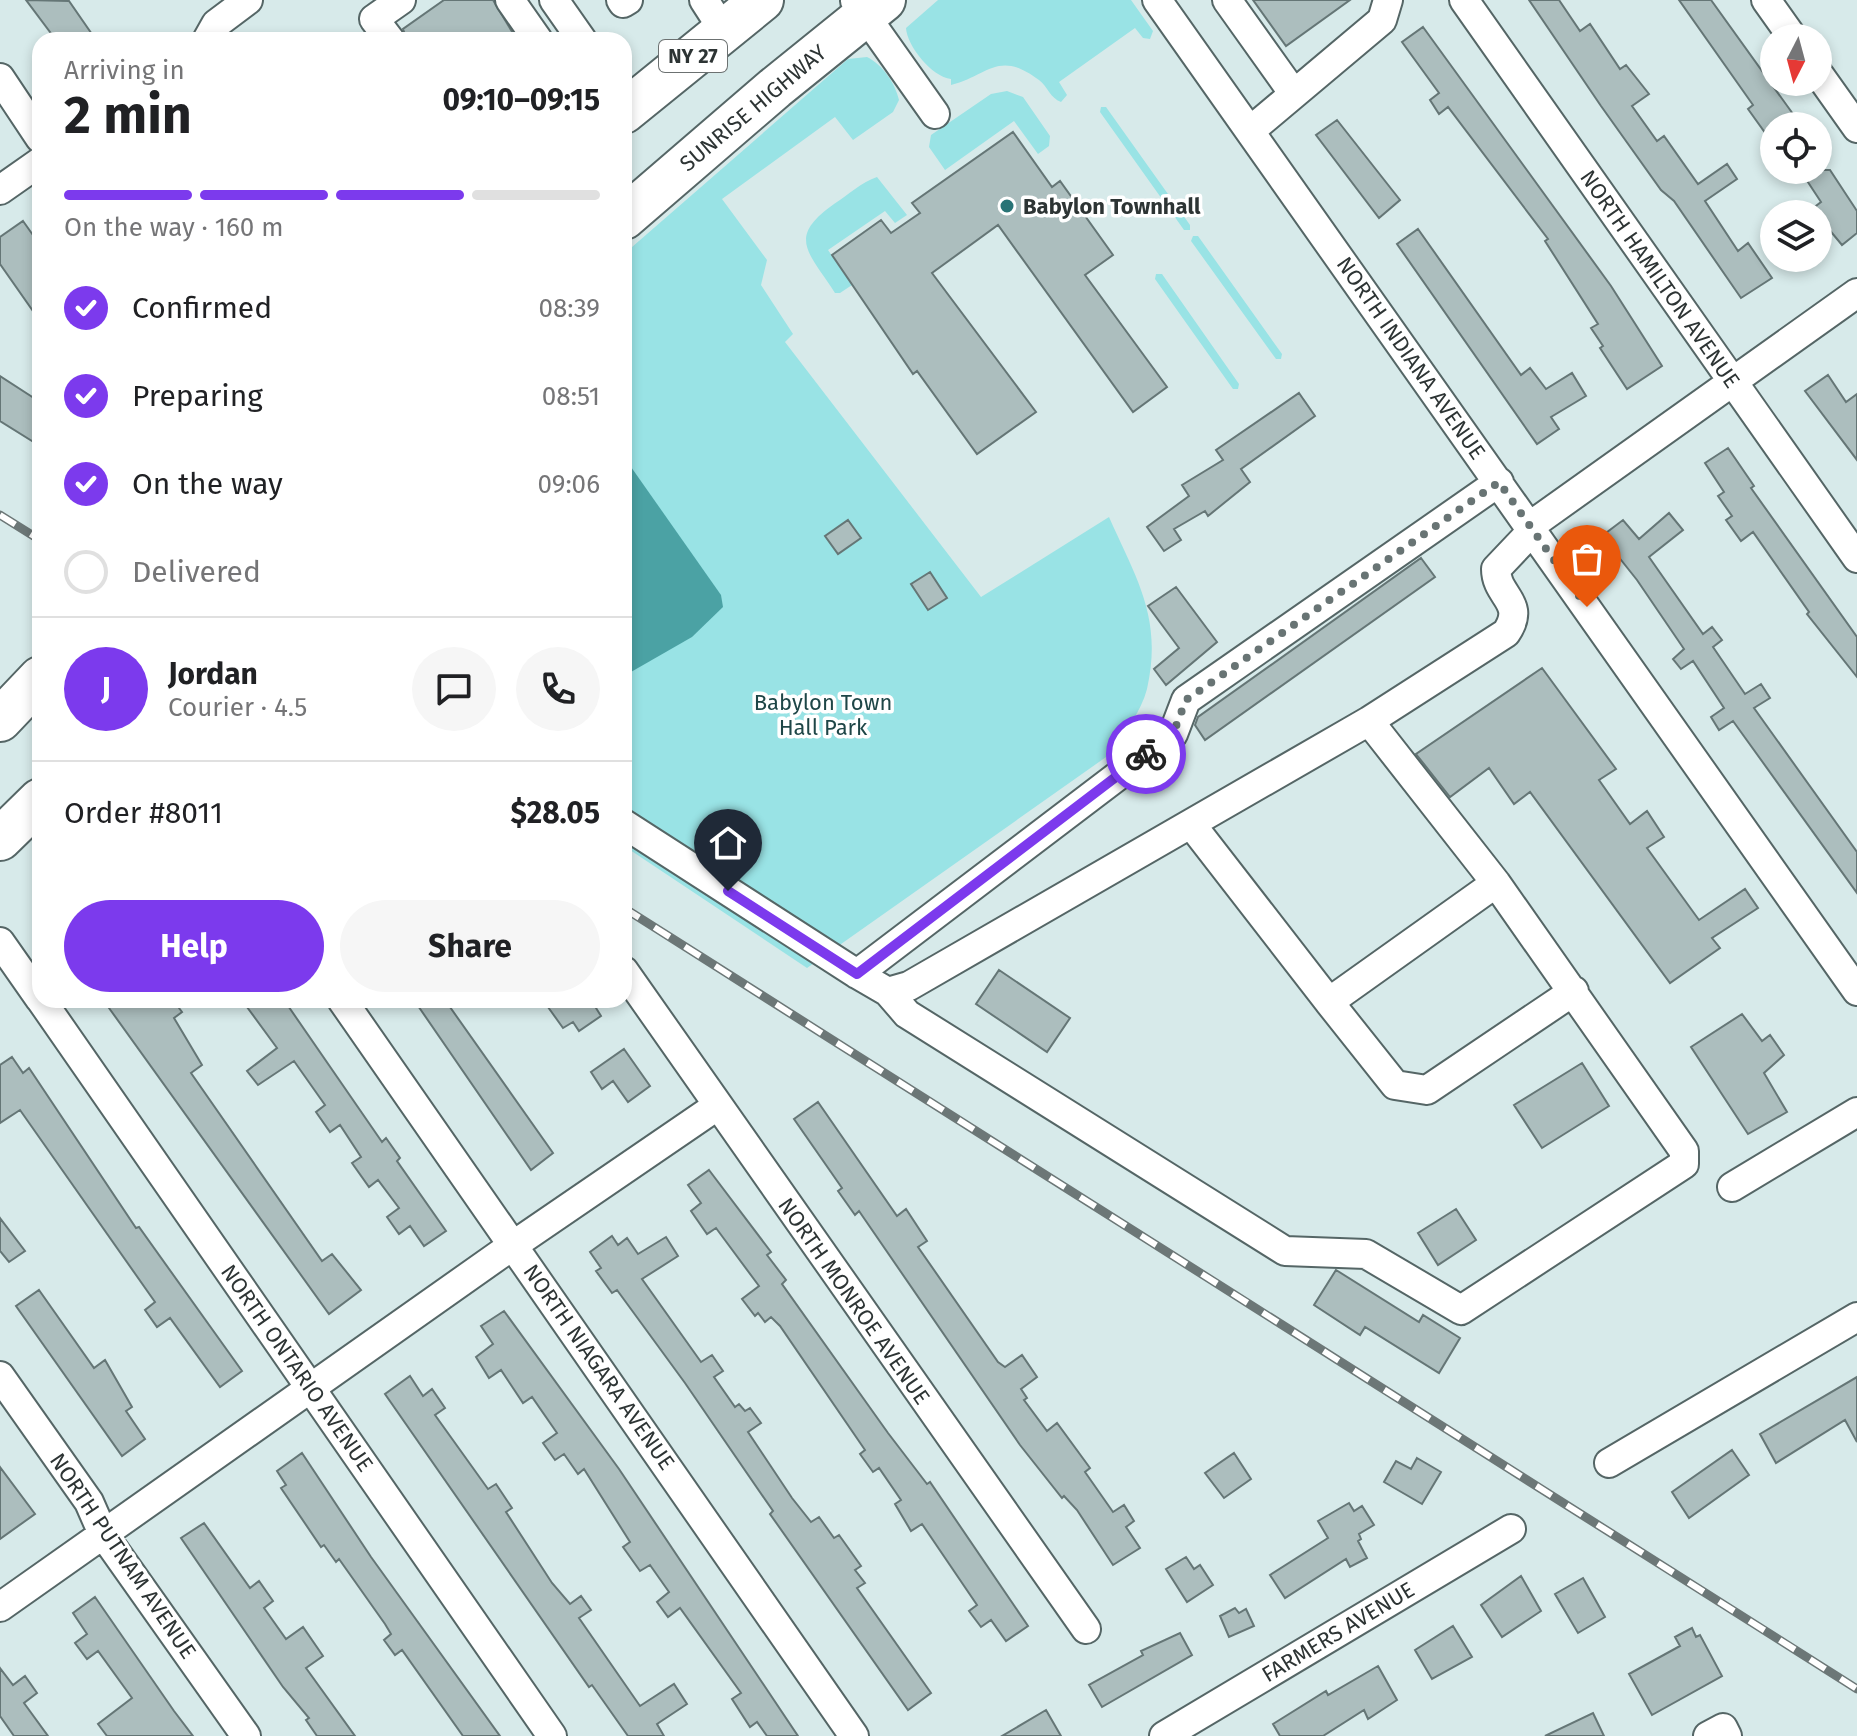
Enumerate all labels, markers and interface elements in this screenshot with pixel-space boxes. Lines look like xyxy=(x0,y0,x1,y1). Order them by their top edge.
north arrow xyxy=(1760,24,1832,96)
map controls xyxy=(1760,24,1832,272)
street label: SUNRISE HIGHWAY xyxy=(674,39,832,177)
road number: NY 27 xyxy=(659,40,727,72)
text: Arriving in xyxy=(64,55,185,86)
text: 09:10–09:15 xyxy=(442,82,600,118)
text: 2 min xyxy=(64,84,192,147)
button: locate xyxy=(1760,112,1832,184)
street label: NORTH HAMILTON AVENUE xyxy=(1574,165,1746,393)
place label: Babylon Townhall xyxy=(1023,193,1201,220)
marker: Babylon Townhall xyxy=(998,197,1016,215)
button: layers xyxy=(1760,200,1832,272)
text: On the way · 160 m xyxy=(64,212,284,243)
street label: NORTH INDIANA AVENUE xyxy=(1331,251,1491,465)
icon: check xyxy=(64,286,108,330)
text: Confirmed xyxy=(132,290,272,326)
text: 08:39 xyxy=(538,293,600,324)
icon: check xyxy=(64,374,108,418)
text: Preparing xyxy=(132,378,263,414)
text: 08:51 xyxy=(542,381,600,412)
icon: check xyxy=(64,462,108,506)
text: On the way xyxy=(132,466,283,502)
text: 09:06 xyxy=(537,469,600,500)
pin xyxy=(1553,525,1621,607)
icon: bag xyxy=(1565,537,1609,581)
text: Delivered xyxy=(132,554,261,590)
button: chat xyxy=(412,647,496,731)
button: phone xyxy=(516,647,600,731)
text: Jordan xyxy=(168,656,258,692)
text: J xyxy=(101,671,111,707)
park label: Babylon Town Hall Park xyxy=(754,689,892,741)
text: Courier · 4.5 xyxy=(168,692,307,723)
courier xyxy=(1106,714,1186,794)
icon: bike xyxy=(1124,732,1168,776)
text: Order #8011 xyxy=(64,795,223,831)
text: $28.05 xyxy=(510,795,600,831)
pin xyxy=(694,809,762,891)
icon: home xyxy=(706,821,750,865)
button: Help xyxy=(64,900,324,992)
button: Share xyxy=(340,900,600,992)
street label: NORTH MONROE AVENUE xyxy=(772,1192,936,1410)
street label: NORTH ONTARIO AVENUE xyxy=(215,1259,379,1477)
street label: NORTH NIAGARA AVENUE xyxy=(518,1259,680,1475)
street label: NORTH PUTNAM AVENUE xyxy=(44,1448,202,1664)
street label: FARMERS AVENUE xyxy=(1257,1576,1419,1688)

